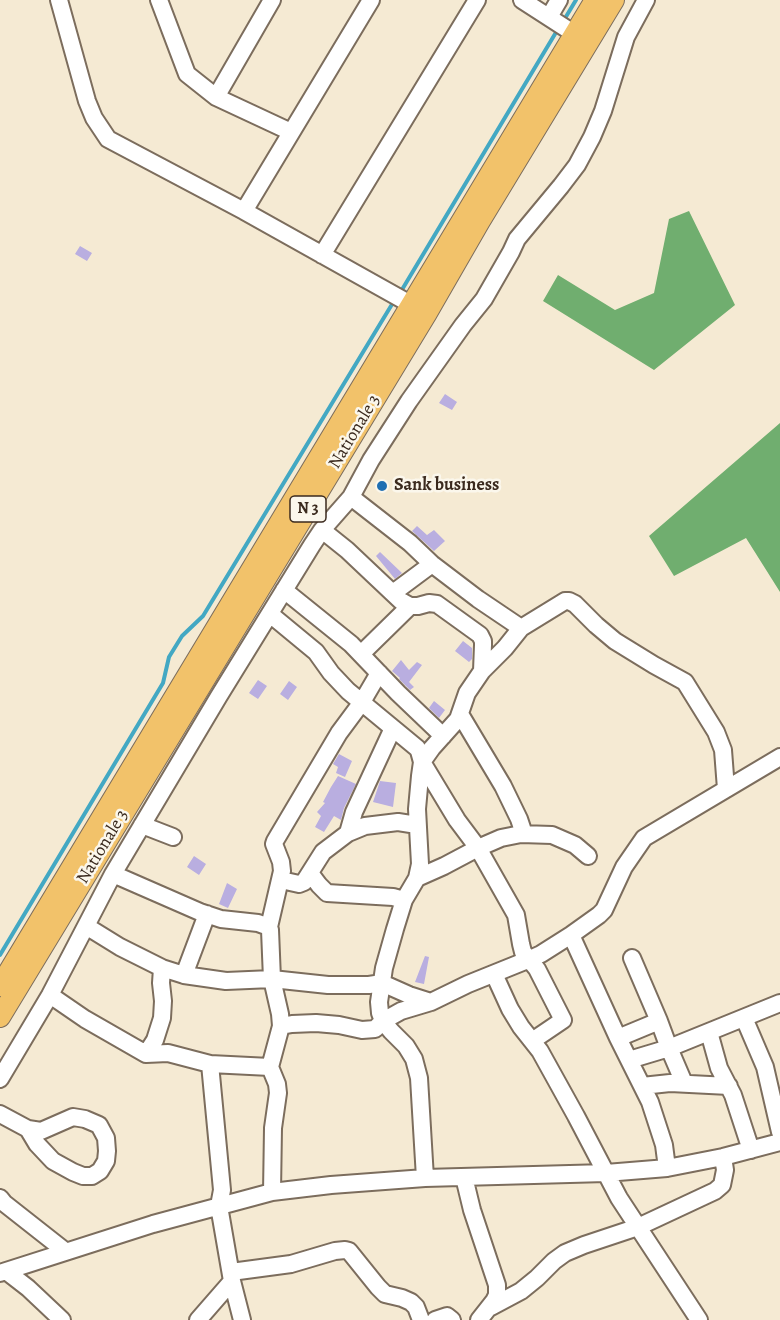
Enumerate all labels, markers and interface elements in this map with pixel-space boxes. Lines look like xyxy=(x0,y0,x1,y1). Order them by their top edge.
street label: Nationale 3 xyxy=(324,391,386,473)
place label: Sank business xyxy=(394,475,499,497)
marker: Sank business xyxy=(375,479,389,493)
road number: N 3 xyxy=(290,496,326,522)
street label: Nationale 3 xyxy=(72,806,134,888)

